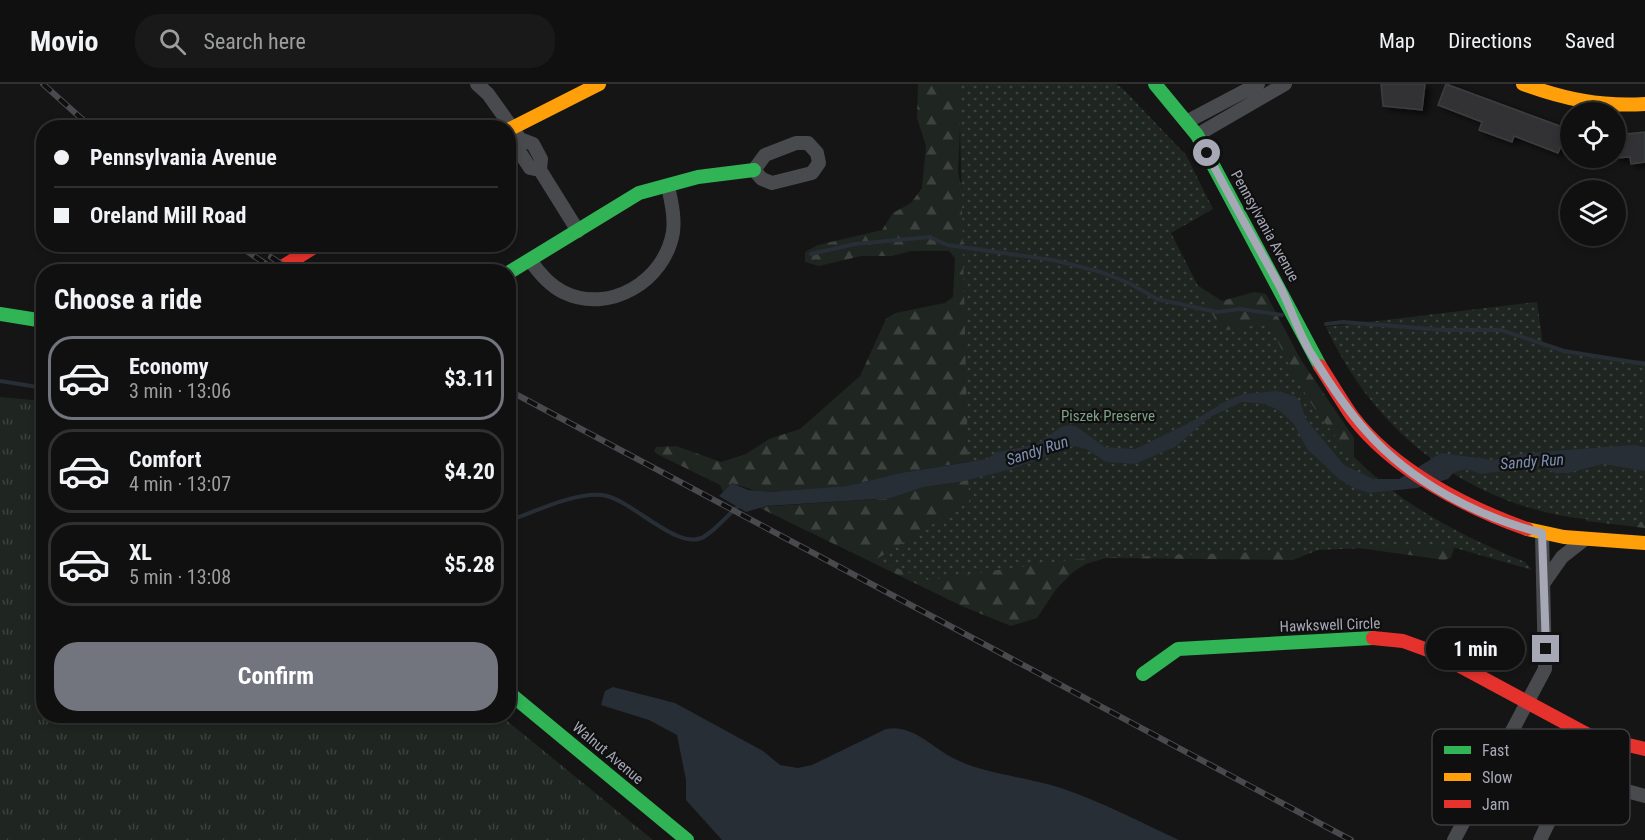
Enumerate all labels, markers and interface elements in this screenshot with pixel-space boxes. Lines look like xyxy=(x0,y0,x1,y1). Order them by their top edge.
search box xyxy=(135,14,555,68)
text: Movio xyxy=(30,25,99,58)
icon: search xyxy=(156,25,189,58)
text: Search here xyxy=(204,29,306,54)
text: Map xyxy=(1379,29,1415,53)
text: Directions xyxy=(1448,29,1532,53)
text: Saved xyxy=(1565,29,1615,53)
map controls xyxy=(1560,102,1626,246)
button: locate xyxy=(1560,102,1626,168)
route start xyxy=(1193,139,1220,166)
text: Pennsylvania Avenue xyxy=(90,145,277,170)
street label: Pennsylvania Avenue xyxy=(1227,167,1303,285)
button: layers xyxy=(1560,180,1626,246)
text: Oreland Mill Road xyxy=(90,203,246,228)
text: Choose a ride xyxy=(54,284,202,316)
icon: car xyxy=(57,351,111,405)
text: Economy xyxy=(129,354,209,379)
text: $3.11 xyxy=(444,366,495,391)
text: 3 min · 13:06 xyxy=(129,379,231,403)
park label: Piszek Preserve xyxy=(1061,407,1155,425)
water label: Sandy Run xyxy=(1004,432,1071,469)
icon: car xyxy=(57,444,111,498)
text: Comfort xyxy=(129,447,202,472)
water label: Sandy Run xyxy=(1499,450,1565,473)
text: $4.20 xyxy=(444,459,495,484)
text: 4 min · 13:07 xyxy=(129,472,231,496)
icon: car xyxy=(57,537,111,591)
text: XL xyxy=(129,540,152,565)
text: $5.28 xyxy=(444,552,495,577)
text: 5 min · 13:08 xyxy=(129,565,231,589)
street label: Hawkswell Circle xyxy=(1279,614,1381,636)
callout: 1 min xyxy=(1426,628,1525,670)
route end xyxy=(1532,635,1559,662)
text: 1 min xyxy=(1453,637,1498,661)
button: Confirm xyxy=(54,642,498,711)
street label: Walnut Avenue xyxy=(569,718,647,788)
legend xyxy=(1432,729,1630,825)
text: Fast xyxy=(1482,741,1509,760)
text: Slow xyxy=(1482,768,1512,787)
text: Jam xyxy=(1482,795,1509,814)

